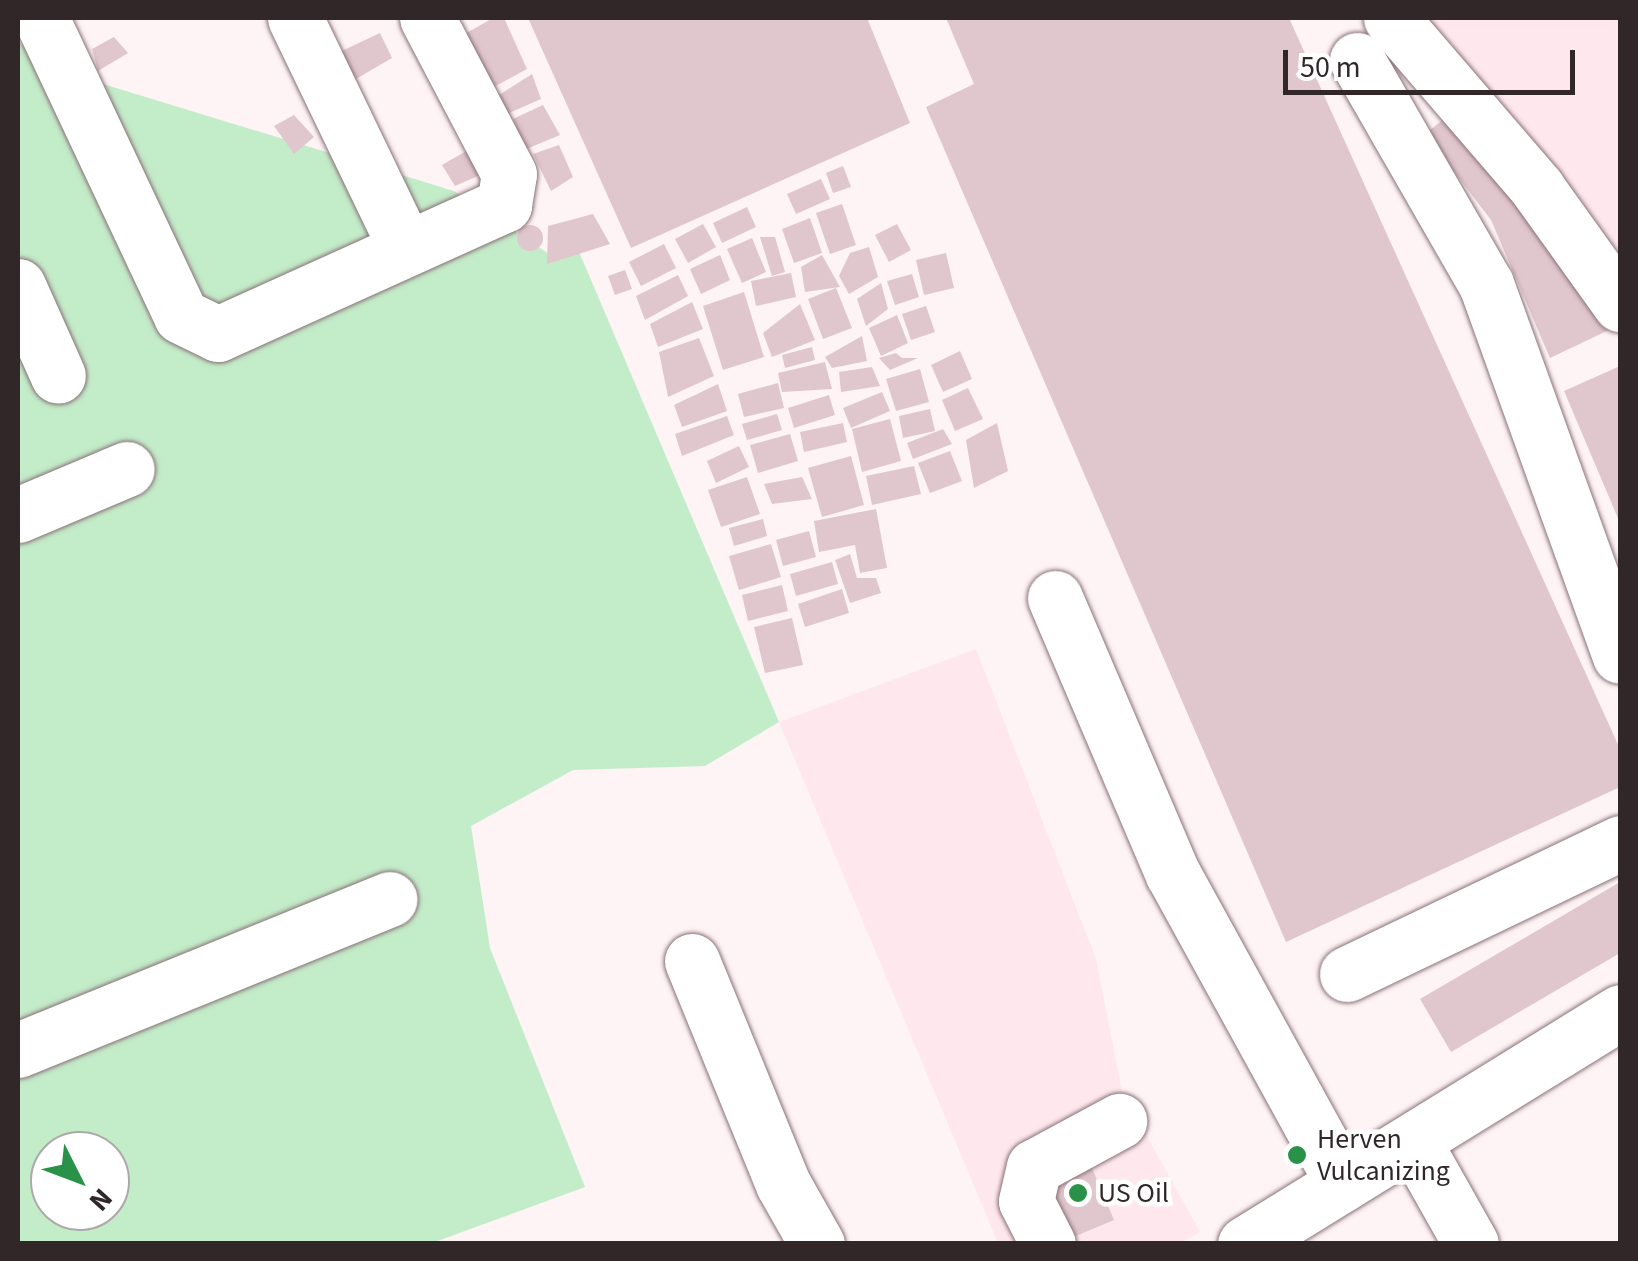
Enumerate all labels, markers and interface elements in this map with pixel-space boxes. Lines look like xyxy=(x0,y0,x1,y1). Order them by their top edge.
scale bar xyxy=(1288,30,1580,92)
text: 50 m xyxy=(1300,46,1361,89)
place label: Herven Vulcanizing xyxy=(1317,1122,1450,1188)
north arrow xyxy=(30,1131,130,1231)
marker: Herven Vulcanizing xyxy=(1286,1144,1308,1166)
place label: US Oil xyxy=(1098,1176,1169,1210)
text: N xyxy=(80,1179,122,1220)
marker: US Oil xyxy=(1067,1182,1089,1204)

